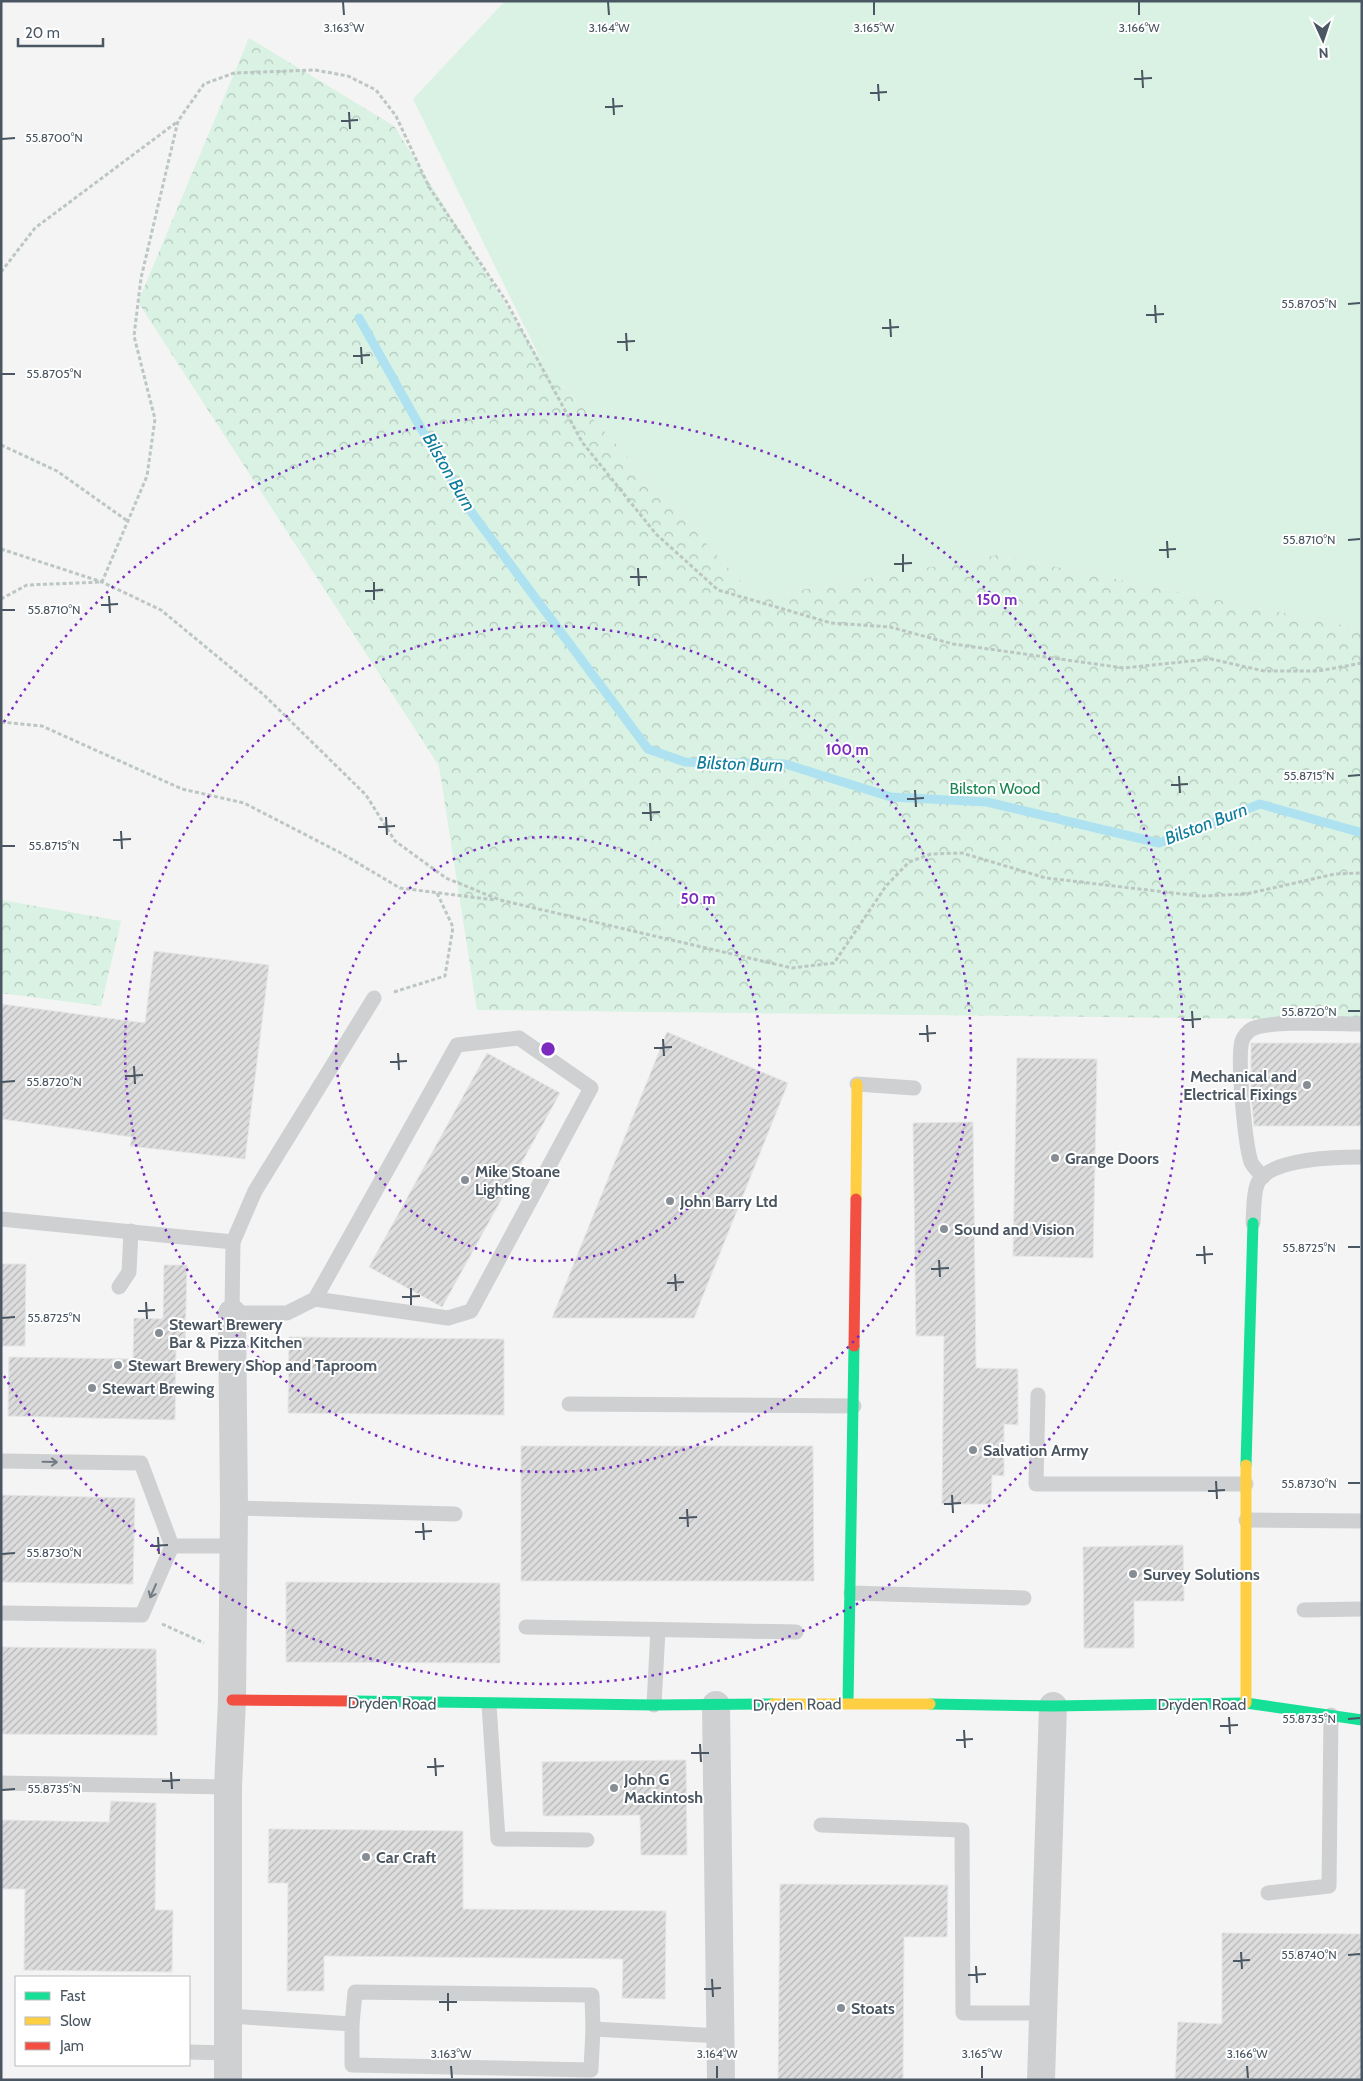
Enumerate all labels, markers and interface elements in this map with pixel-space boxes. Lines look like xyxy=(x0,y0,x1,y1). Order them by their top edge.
scale bar xyxy=(18,15,102,47)
north arrow xyxy=(1298,15,1348,65)
text: 3.163°W xyxy=(324,20,365,35)
text: 3.164°W xyxy=(588,20,630,35)
text: 3.165°W xyxy=(854,20,895,35)
text: 3.166°W xyxy=(1118,20,1160,35)
text: 20 m xyxy=(25,24,60,42)
text: N xyxy=(1318,44,1329,62)
text: 55.8700°N xyxy=(25,130,83,145)
text: 55.8705°N xyxy=(1281,296,1337,311)
text: 55.8705°N xyxy=(26,366,82,381)
water label: Bilston Burn xyxy=(418,429,480,515)
text: 55.8710°N xyxy=(1282,532,1336,547)
text: 150 m xyxy=(977,591,1017,609)
text: 55.8710°N xyxy=(27,602,81,617)
text: 100 m xyxy=(825,741,869,759)
water label: Bilston Burn xyxy=(696,751,784,777)
text: 55.8715°N xyxy=(1283,768,1335,783)
park label: Bilston Wood xyxy=(950,779,1040,798)
water label: Bilston Burn xyxy=(1162,798,1250,850)
text: 55.8715°N xyxy=(28,838,80,853)
text: 50 m xyxy=(680,890,716,908)
text: 55.8720°N xyxy=(1281,1004,1337,1019)
centre of rings xyxy=(539,1040,557,1058)
place label: Mechanical and Electrical Fixings xyxy=(1183,1067,1297,1104)
text: 55.8720°N xyxy=(26,1074,82,1089)
marker: Mechanical and Electrical Fixings xyxy=(1301,1079,1313,1091)
place label: Grange Doors xyxy=(1065,1149,1159,1168)
marker: Grange Doors xyxy=(1049,1152,1061,1164)
place label: Mike Stoane Lighting xyxy=(475,1162,560,1199)
marker: Mike Stoane Lighting xyxy=(459,1174,471,1186)
place label: John Barry Ltd xyxy=(679,1192,778,1211)
marker: John Barry Ltd xyxy=(664,1195,676,1207)
place label: Sound and Vision xyxy=(954,1220,1075,1239)
marker: Sound and Vision xyxy=(938,1223,950,1235)
text: 55.8725°N xyxy=(1282,1240,1336,1255)
text: 55.8725°N xyxy=(27,1310,81,1325)
place label: Stewart Brewery Bar & Pizza Kitchen xyxy=(169,1315,302,1352)
marker: Stewart Brewery Bar & Pizza Kitchen xyxy=(153,1327,165,1339)
place label: Stewart Brewery Shop and Taproom xyxy=(128,1356,377,1375)
marker: Stewart Brewery Shop and Taproom xyxy=(112,1359,124,1371)
place label: Stewart Brewing xyxy=(102,1379,214,1398)
marker: Stewart Brewing xyxy=(86,1382,98,1394)
place label: Salvation Army xyxy=(983,1441,1089,1460)
marker: Salvation Army xyxy=(967,1444,979,1456)
one-way arrow xyxy=(42,1457,58,1466)
text: 55.8730°N xyxy=(1281,1476,1337,1491)
text: 55.8730°N xyxy=(26,1545,82,1560)
place label: Survey Solutions xyxy=(1143,1565,1260,1584)
marker: Survey Solutions xyxy=(1127,1568,1139,1580)
one-way arrow xyxy=(147,1583,157,1598)
street label: Dryden Road xyxy=(347,1693,437,1714)
street label: Dryden Road xyxy=(752,1694,842,1715)
street label: Dryden Road xyxy=(1158,1695,1246,1714)
text: 55.8735°N xyxy=(1282,1711,1336,1726)
place label: John G Mackintosh xyxy=(623,1770,703,1807)
text: 55.8735°N xyxy=(27,1781,81,1796)
marker: John G Mackintosh xyxy=(608,1782,620,1794)
place label: Car Craft xyxy=(376,1848,437,1867)
marker: Car Craft xyxy=(360,1851,372,1863)
text: 55.8740°N xyxy=(1281,1947,1337,1962)
legend xyxy=(15,1976,190,2066)
text: Fast xyxy=(60,1987,85,2005)
place label: Stoats xyxy=(851,1999,895,2018)
marker: Stoats xyxy=(835,2002,847,2014)
text: Slow xyxy=(60,2012,91,2030)
text: Jam xyxy=(59,2037,84,2055)
text: 3.163°W xyxy=(431,2046,472,2061)
text: 3.164°W xyxy=(696,2046,738,2061)
text: 3.165°W xyxy=(962,2046,1003,2061)
text: 3.166°W xyxy=(1226,2046,1268,2061)

